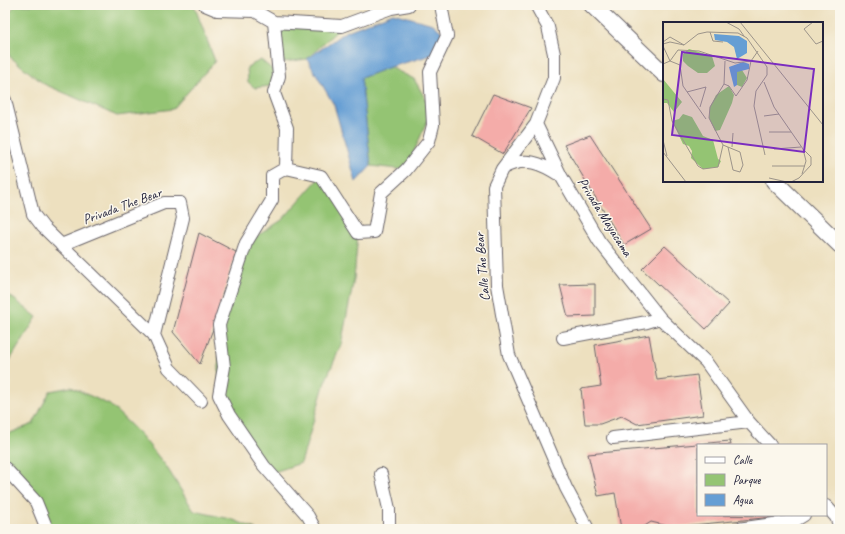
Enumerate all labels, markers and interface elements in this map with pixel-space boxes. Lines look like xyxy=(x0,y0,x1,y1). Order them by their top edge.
inset map xyxy=(663,22,823,182)
street label: Privada Mayacama xyxy=(574,174,637,260)
street label: Privada The Bear xyxy=(80,184,165,228)
street label: Calle The Bear xyxy=(470,230,493,302)
legend xyxy=(697,444,827,516)
text: Calle xyxy=(733,452,753,468)
text: Parque xyxy=(733,472,762,488)
text: Agua xyxy=(733,492,754,508)

